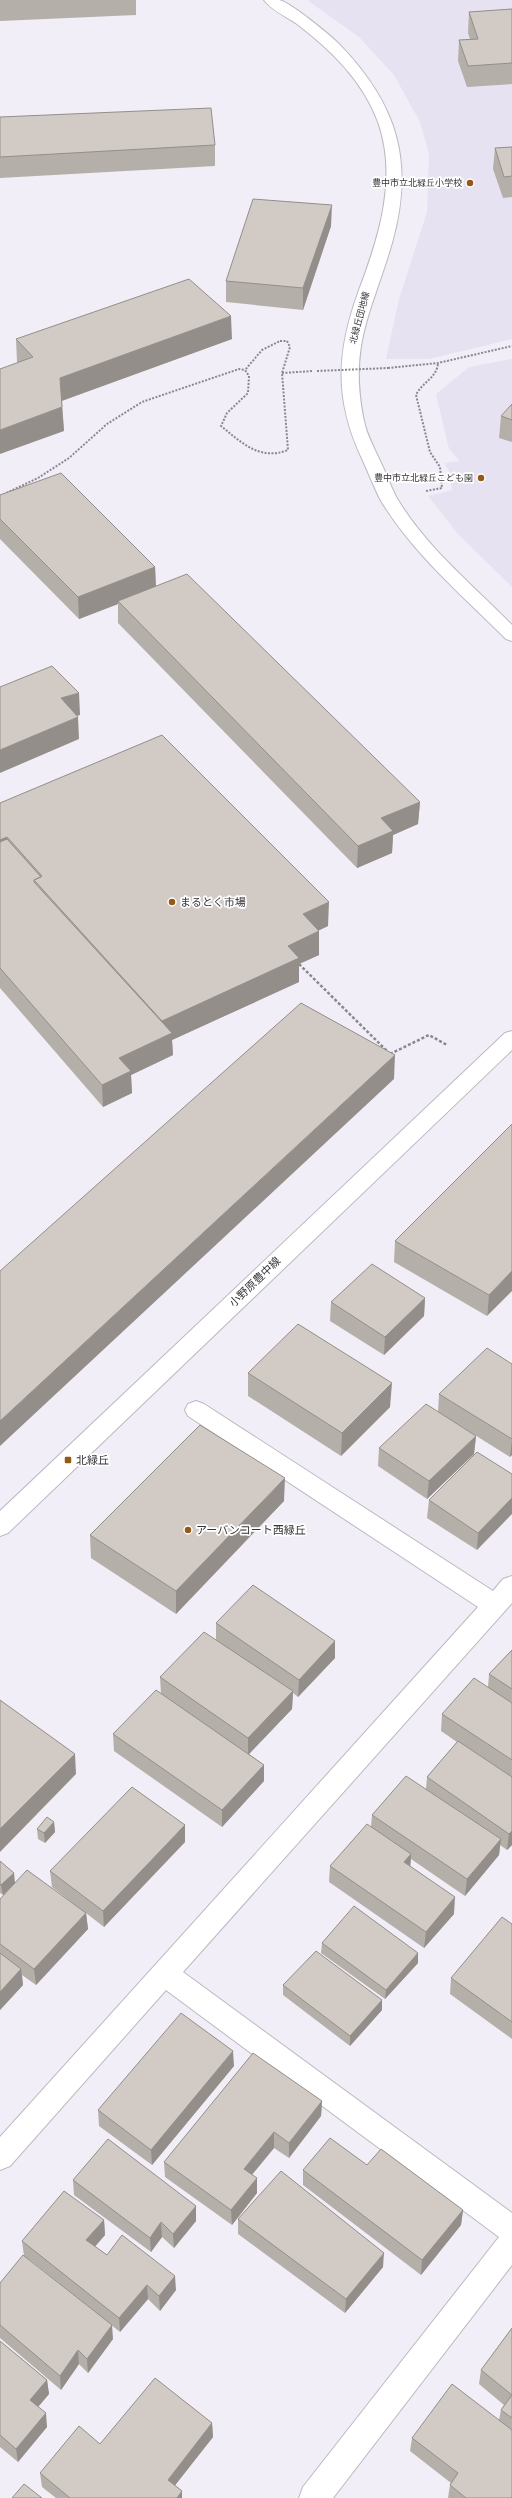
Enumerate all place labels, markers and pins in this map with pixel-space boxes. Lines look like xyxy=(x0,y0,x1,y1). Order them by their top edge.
place label: 豊中市立北緑丘小学校 xyxy=(372,177,462,190)
marker: 豊中市立北緑丘小学校 xyxy=(465,178,475,188)
place label: 豊中市立北緑丘こども園 xyxy=(374,472,473,485)
marker: 豊中市立北緑丘こども園 xyxy=(476,473,486,483)
place label: まるとく市場 xyxy=(180,895,246,910)
marker: まるとく市場 xyxy=(167,897,177,907)
place label: 北緑丘 xyxy=(76,1453,109,1468)
marker: 北緑丘 xyxy=(63,1455,73,1465)
place label: アーバンコート西緑丘 xyxy=(196,1523,306,1538)
marker: アーバンコート西緑丘 xyxy=(183,1525,193,1535)

